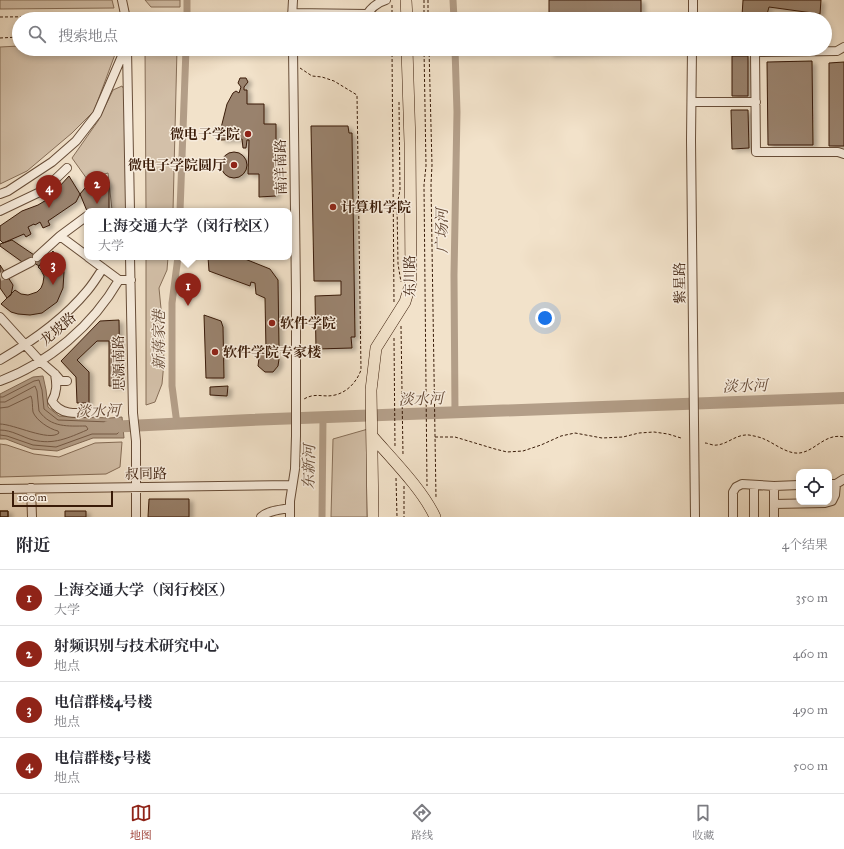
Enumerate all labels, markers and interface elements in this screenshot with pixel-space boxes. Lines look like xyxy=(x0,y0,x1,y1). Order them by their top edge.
search box xyxy=(12,12,832,56)
icon: search xyxy=(26,23,48,45)
text: 搜索地点 xyxy=(58,27,118,45)
place label: 微电子学院 xyxy=(170,126,240,143)
marker: 微电子学院 xyxy=(243,129,253,139)
street label: 南洋南路 xyxy=(272,139,290,195)
place label: 微电子学院圆厅 xyxy=(128,157,226,174)
marker: 微电子学院圆厅 xyxy=(229,160,239,170)
pin: 2 xyxy=(84,171,110,204)
pin: 4 xyxy=(36,175,62,208)
place label: 计算机学院 xyxy=(341,199,411,216)
marker: 计算机学院 xyxy=(328,202,338,212)
water label: 广场河 xyxy=(433,206,451,254)
popup xyxy=(84,208,292,260)
text: 上海交通大学（闵行校区） xyxy=(98,217,278,235)
text: 大学 xyxy=(98,238,124,254)
pin: 3 xyxy=(40,252,66,285)
street label: 东川路 xyxy=(401,255,419,297)
street label: 紫星路 xyxy=(671,262,689,304)
pin: 1 xyxy=(175,273,201,306)
water label: 新蒋家港 xyxy=(150,308,168,370)
your location xyxy=(535,308,555,328)
street label: 龙坡路 xyxy=(37,309,79,349)
place label: 软件学院 xyxy=(280,315,336,332)
marker: 软件学院 xyxy=(267,318,277,328)
street label: 思源南路 xyxy=(110,335,128,391)
place label: 软件学院专家楼 xyxy=(223,344,321,361)
marker: 软件学院专家楼 xyxy=(210,347,220,357)
water label: 淡水河 xyxy=(722,376,771,396)
water label: 淡水河 xyxy=(398,389,447,409)
water label: 淡水河 xyxy=(75,402,124,420)
water label: 东新河 xyxy=(300,441,318,490)
street label: 叔同路 xyxy=(125,465,167,483)
map controls xyxy=(796,469,832,505)
button: locate xyxy=(796,469,832,505)
scale bar xyxy=(12,489,113,508)
text: 100 m xyxy=(18,491,47,504)
text: 附近 xyxy=(16,535,50,556)
text: 4个结果 xyxy=(782,537,828,553)
text: 上海交通大学（闵行校区） xyxy=(54,581,234,599)
text: 1 xyxy=(26,590,32,606)
text: 350 m xyxy=(795,590,828,606)
text: 大学 xyxy=(54,602,80,618)
text: 射频识别与技术研究中心 xyxy=(54,637,219,655)
text: 2 xyxy=(26,646,32,662)
text: 460 m xyxy=(793,646,828,662)
text: 地点 xyxy=(54,658,80,674)
text: 电信群楼4号楼 xyxy=(54,693,152,711)
text: 3 xyxy=(26,702,32,718)
text: 490 m xyxy=(792,702,828,718)
text: 地点 xyxy=(54,714,80,730)
text: 电信群楼5号楼 xyxy=(54,749,151,767)
text: 4 xyxy=(25,758,33,774)
text: 500 m xyxy=(793,758,828,774)
text: 地点 xyxy=(54,770,80,786)
tab: 地图 xyxy=(130,802,152,842)
tab: 路线 xyxy=(411,802,433,842)
tab: 收藏 xyxy=(692,802,714,842)

